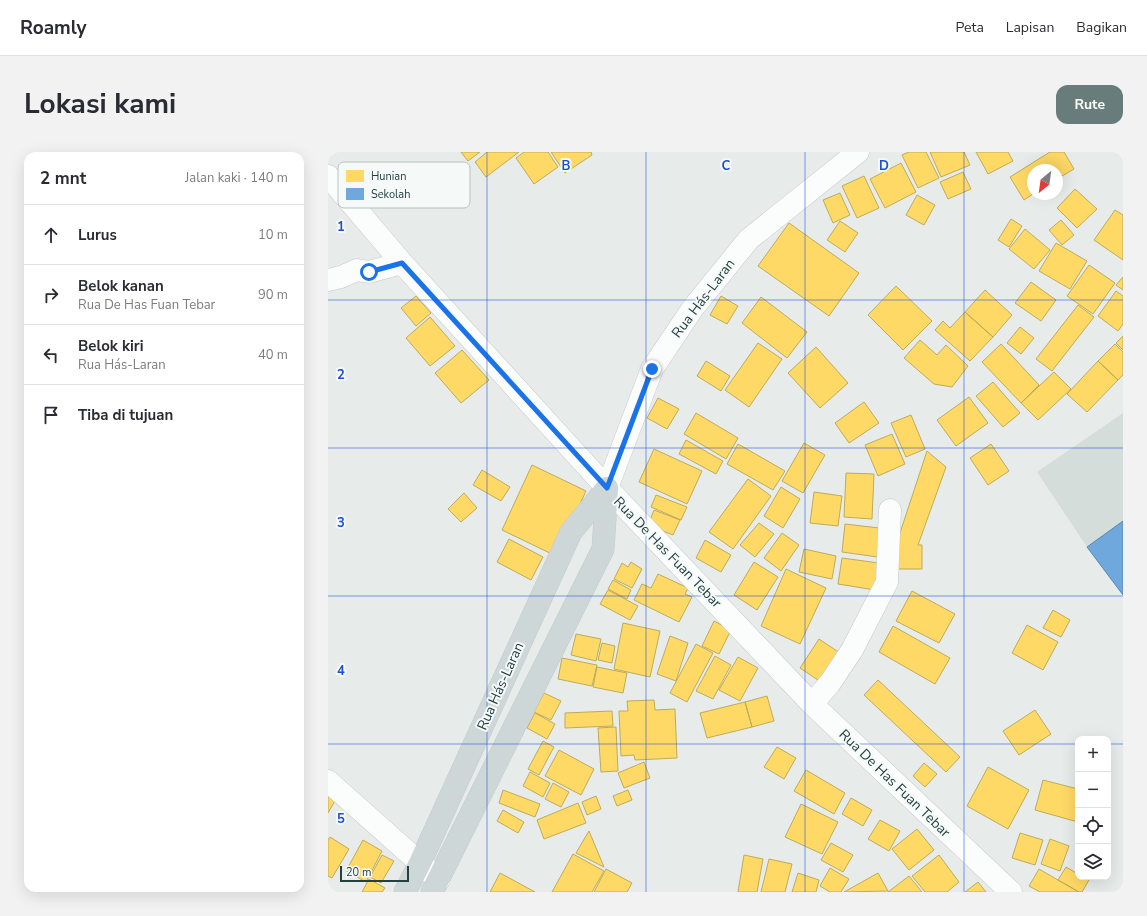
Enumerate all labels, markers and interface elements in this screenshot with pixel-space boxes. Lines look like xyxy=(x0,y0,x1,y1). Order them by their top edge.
text: Roamly xyxy=(20,15,87,41)
text: Peta xyxy=(956,18,984,37)
text: Lapisan xyxy=(1006,18,1054,37)
text: Bagikan xyxy=(1076,18,1127,37)
text: Lokasi kami xyxy=(24,85,176,123)
button: Rute xyxy=(1056,85,1123,124)
text: B xyxy=(562,157,571,175)
text: C xyxy=(722,157,731,175)
text: D xyxy=(879,157,889,175)
legend xyxy=(338,162,470,208)
north arrow xyxy=(1027,164,1063,200)
text: 2 mnt xyxy=(40,167,86,190)
text: Jalan kaki · 140 m xyxy=(185,169,288,187)
text: Hunian xyxy=(371,169,406,184)
text: Sekolah xyxy=(371,187,410,202)
text: 1 xyxy=(337,218,345,236)
icon: ahead xyxy=(40,224,62,246)
text: Lurus xyxy=(78,225,117,245)
text: 10 m xyxy=(258,226,288,244)
street label: Rua Hás-Laran xyxy=(667,255,739,342)
route start xyxy=(360,263,378,281)
text: Belok kanan xyxy=(78,276,164,296)
icon: right xyxy=(40,284,62,306)
text: 90 m xyxy=(258,286,288,304)
text: Rua De Has Fuan Tebar xyxy=(78,296,215,314)
text: Belok kiri xyxy=(78,336,143,356)
icon: left xyxy=(40,344,62,366)
text: 40 m xyxy=(258,346,288,364)
text: Rua Hás-Laran xyxy=(78,356,166,374)
route end xyxy=(643,360,661,378)
text: 2 xyxy=(337,366,345,384)
icon: arrive xyxy=(40,404,62,426)
text: Tiba di tujuan xyxy=(78,405,173,425)
street label: Rua De Has Fuan Tebar xyxy=(609,493,726,612)
text: 3 xyxy=(337,514,345,532)
street label: Rua Hás-Laran xyxy=(473,639,528,733)
text: 4 xyxy=(337,662,345,680)
street label: Rua De Has Fuan Tebar xyxy=(835,725,954,842)
map controls xyxy=(1075,736,1111,880)
button: + xyxy=(1075,736,1111,772)
button: − xyxy=(1075,772,1111,808)
button: locate xyxy=(1075,808,1111,844)
text: 5 xyxy=(337,810,345,828)
button: layers xyxy=(1075,844,1111,880)
scale bar xyxy=(340,864,409,883)
text: 20 m xyxy=(346,865,371,880)

